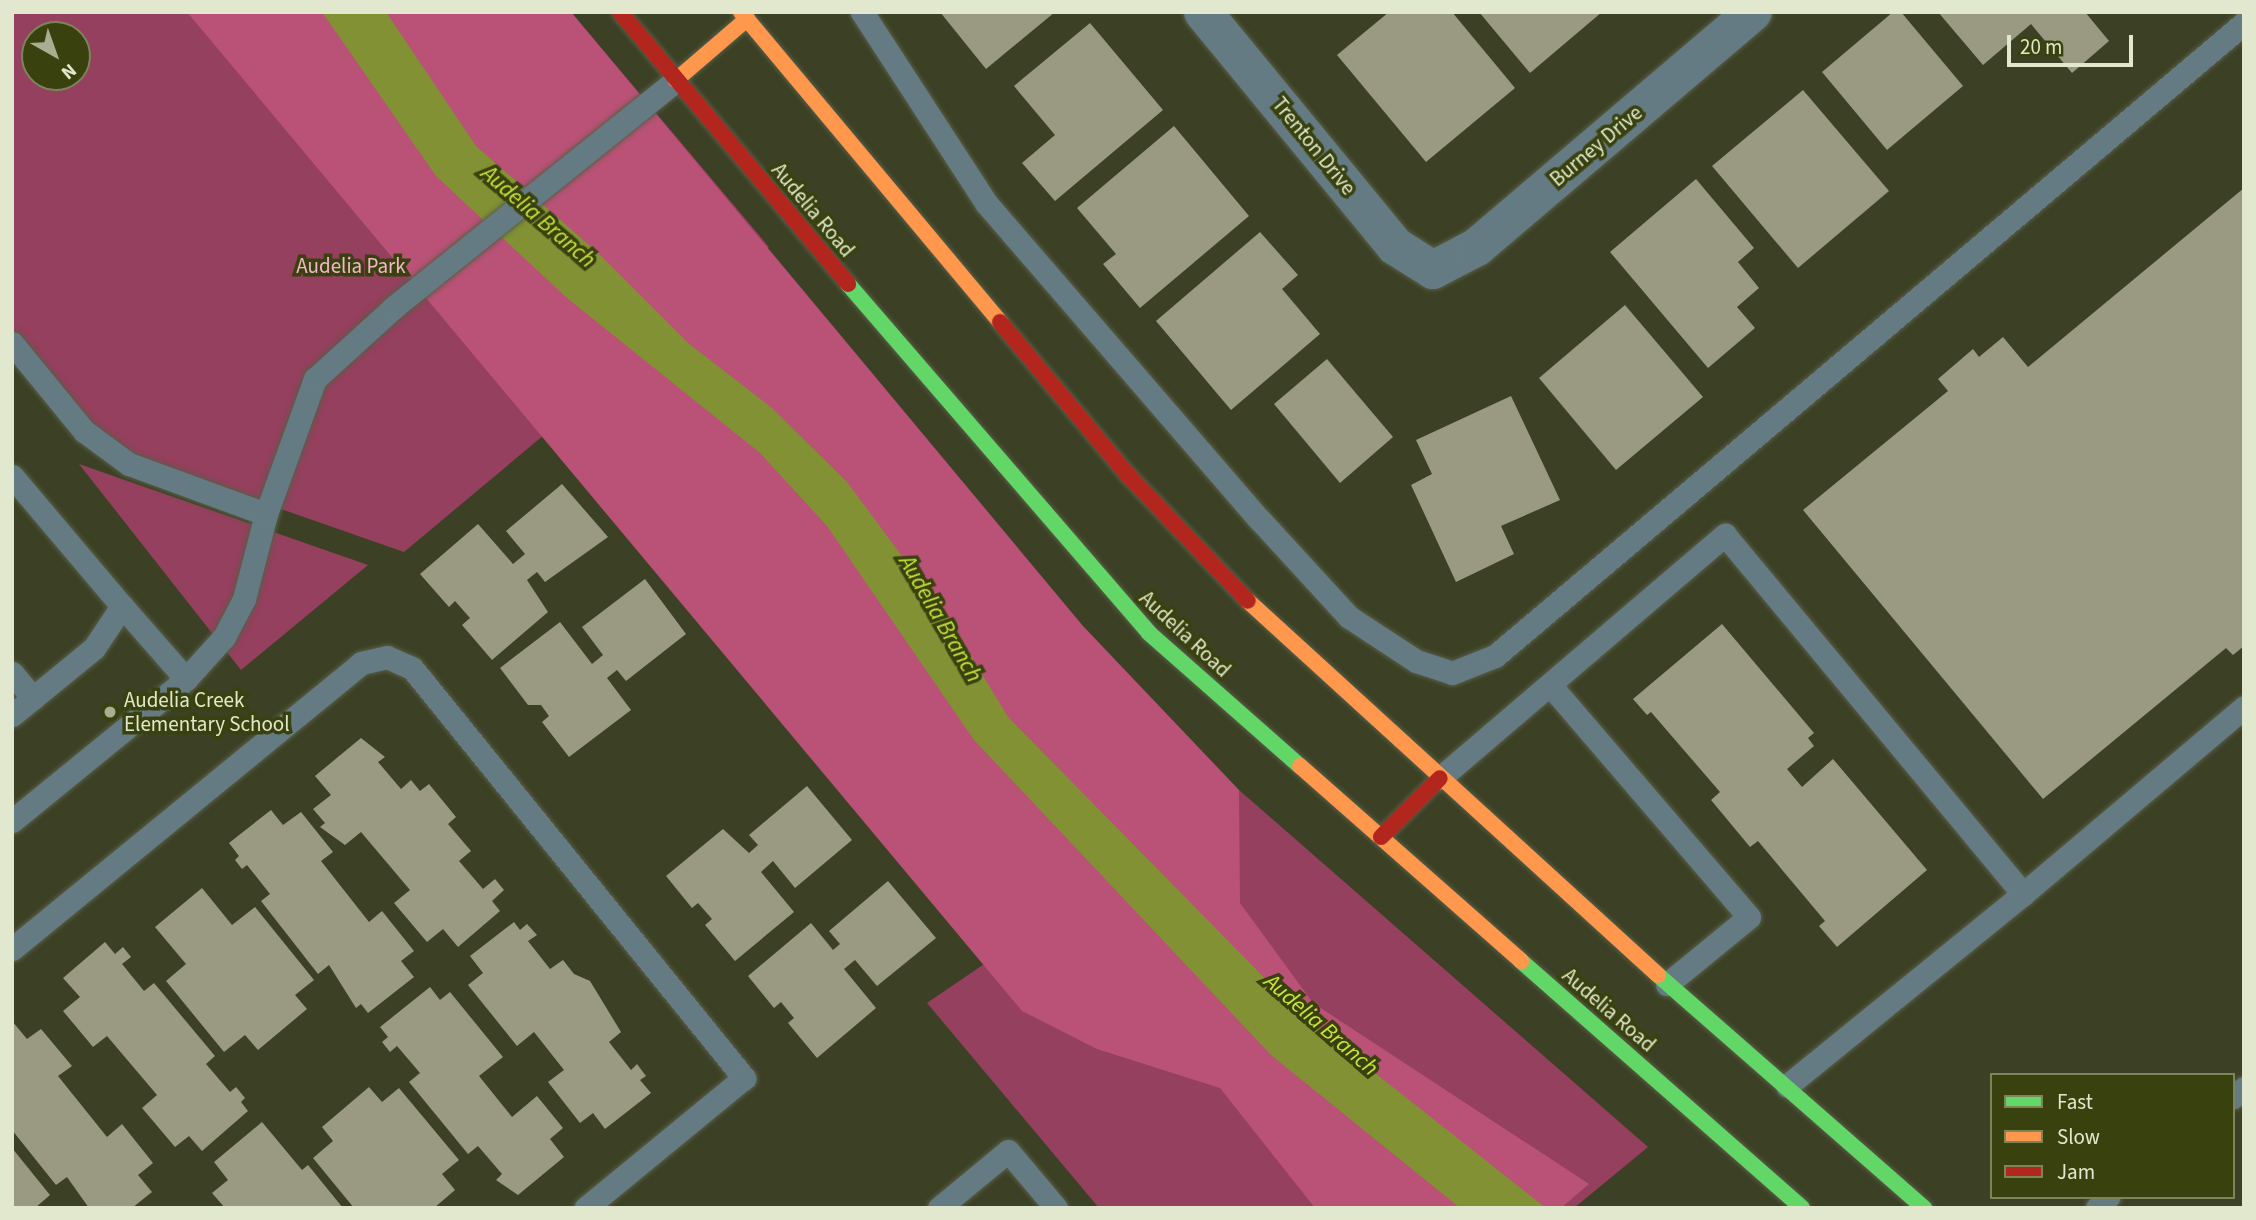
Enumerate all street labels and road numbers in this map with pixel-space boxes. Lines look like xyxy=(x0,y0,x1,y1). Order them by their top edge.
street label: Trenton Drive xyxy=(1267,92,1361,200)
street label: Burney Drive xyxy=(1545,100,1647,192)
street label: Audelia Road xyxy=(766,158,860,262)
street label: Audelia Road xyxy=(1134,586,1236,682)
street label: Audelia Road xyxy=(1557,963,1661,1057)

